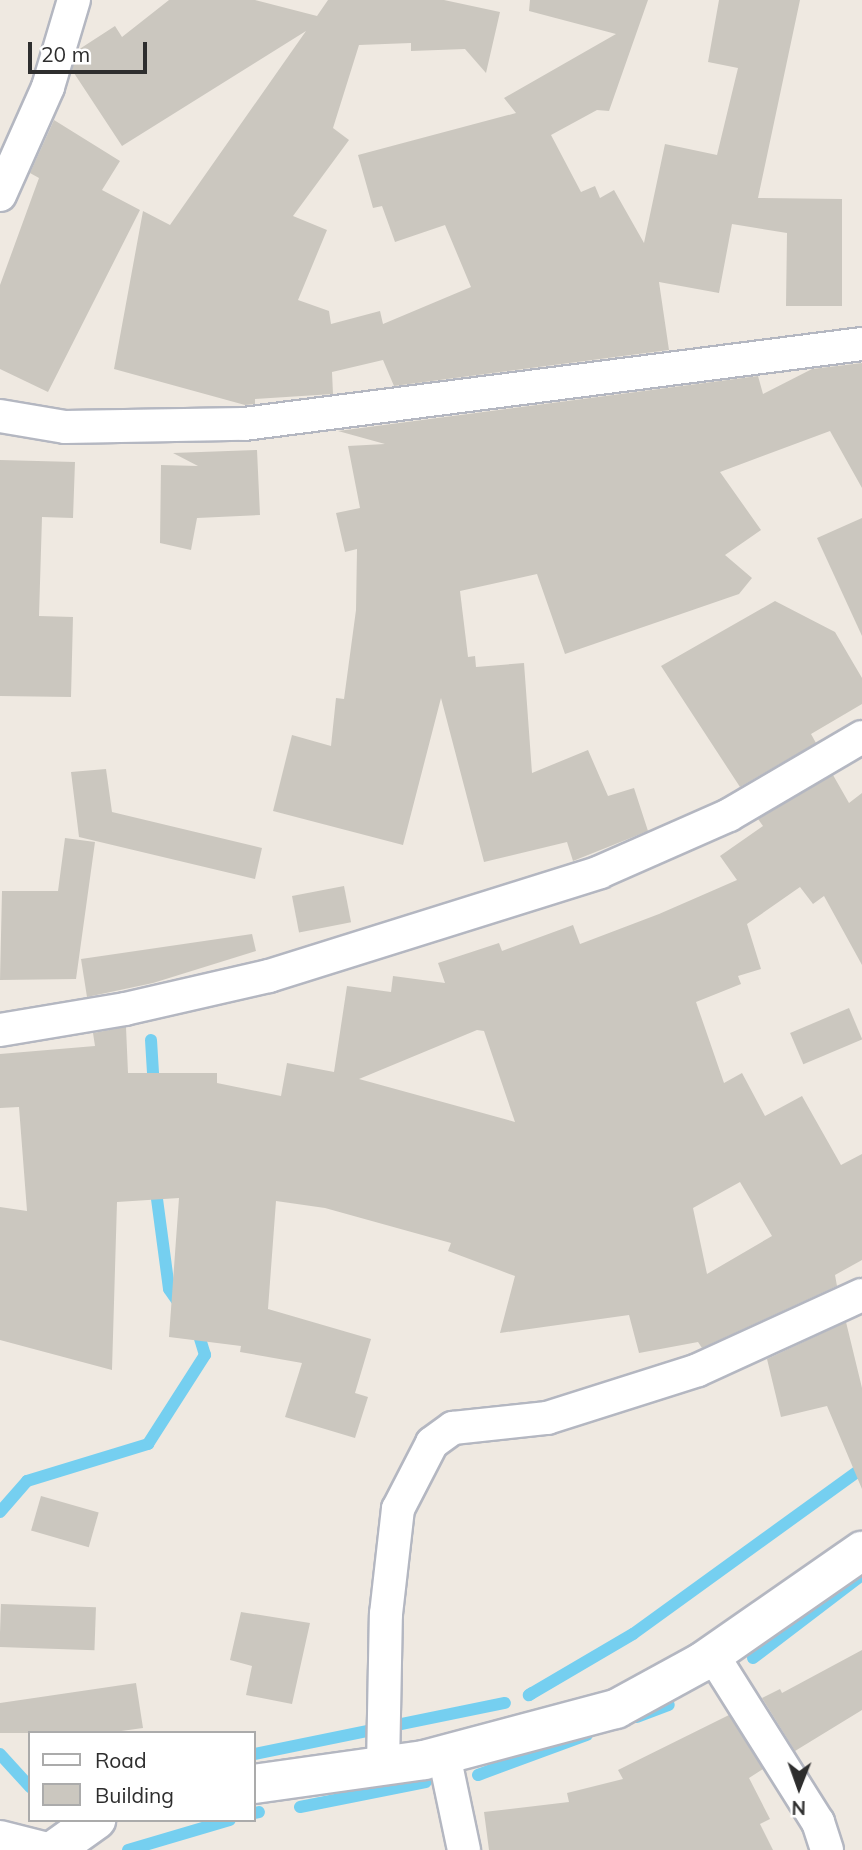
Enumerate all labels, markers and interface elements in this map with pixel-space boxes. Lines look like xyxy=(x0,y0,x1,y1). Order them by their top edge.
scale bar xyxy=(32,28,150,72)
text: 20 m xyxy=(41,41,90,67)
legend xyxy=(28,1731,256,1822)
text: Road xyxy=(95,1747,146,1773)
north arrow xyxy=(764,1752,834,1822)
text: Building xyxy=(95,1782,174,1808)
text: N xyxy=(791,1796,806,1820)

